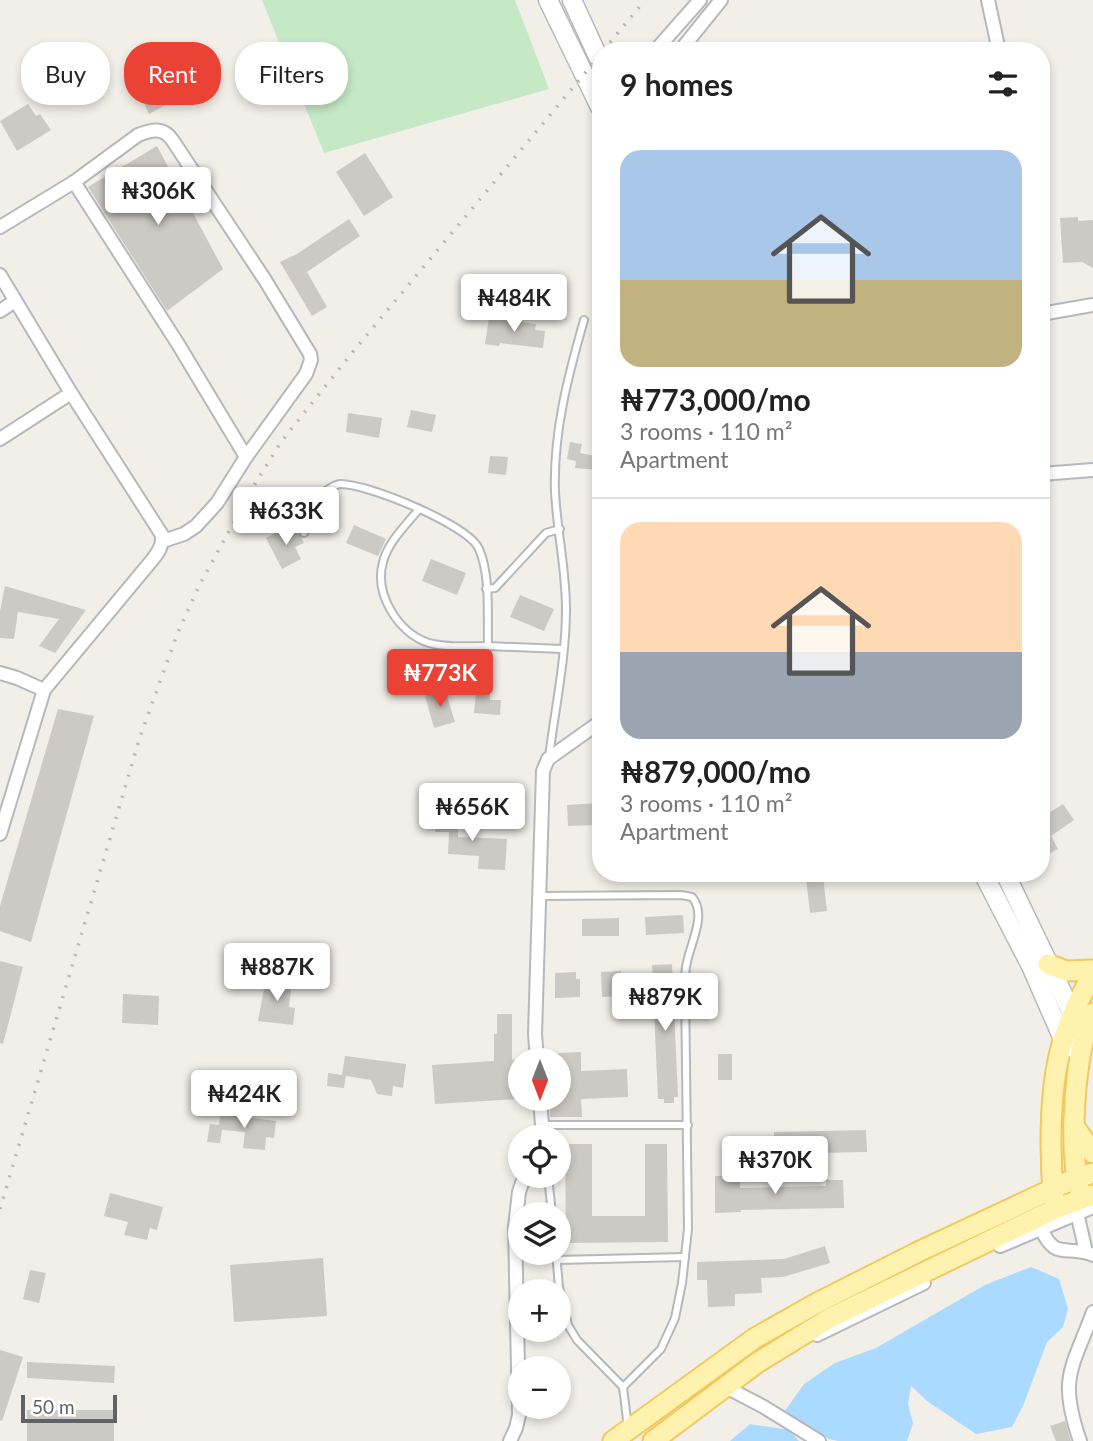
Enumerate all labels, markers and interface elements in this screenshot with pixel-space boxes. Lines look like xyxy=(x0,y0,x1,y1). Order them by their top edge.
chip: Buy xyxy=(21,42,110,105)
chip: Rent xyxy=(124,42,221,105)
chip: Filters xyxy=(235,42,348,105)
icon: filters xyxy=(984,65,1022,103)
text: 9 homes xyxy=(620,66,733,102)
pin: ₦306K xyxy=(109,168,207,227)
text: ₦306K xyxy=(121,176,195,204)
icon: home xyxy=(758,196,884,322)
pin: ₦484K xyxy=(465,274,563,334)
text: ₦484K xyxy=(477,283,551,311)
text: ₦773,000/mo xyxy=(620,381,811,417)
text: 3 rooms · 110 m² xyxy=(620,417,792,445)
text: Apartment xyxy=(620,445,728,473)
pin: ₦633K xyxy=(237,488,335,547)
text: ₦633K xyxy=(249,496,323,524)
icon: home xyxy=(758,568,884,694)
pin: ₦773K xyxy=(391,650,489,709)
text: ₦773K xyxy=(403,658,477,686)
text: ₦879,000/mo xyxy=(620,753,811,789)
pin: ₦656K xyxy=(423,784,521,843)
text: 3 rooms · 110 m² xyxy=(620,789,792,817)
text: ₦656K xyxy=(435,792,509,820)
text: Apartment xyxy=(620,817,728,845)
pin: ₦887K xyxy=(228,944,326,1003)
text: ₦887K xyxy=(240,952,314,980)
pin: ₦879K xyxy=(616,974,714,1033)
text: ₦879K xyxy=(628,982,702,1010)
north arrow xyxy=(508,1048,570,1111)
map controls xyxy=(508,1048,571,1419)
pin: ₦424K xyxy=(195,1070,293,1130)
text: ₦424K xyxy=(207,1079,281,1107)
button: locate xyxy=(508,1125,571,1188)
pin: ₦370K xyxy=(726,1136,824,1196)
text: ₦370K xyxy=(738,1145,812,1173)
button: layers xyxy=(508,1202,571,1265)
button: + xyxy=(508,1279,571,1342)
button: − xyxy=(508,1356,571,1419)
scale bar xyxy=(21,1392,117,1424)
text: 50 m xyxy=(32,1395,75,1418)

